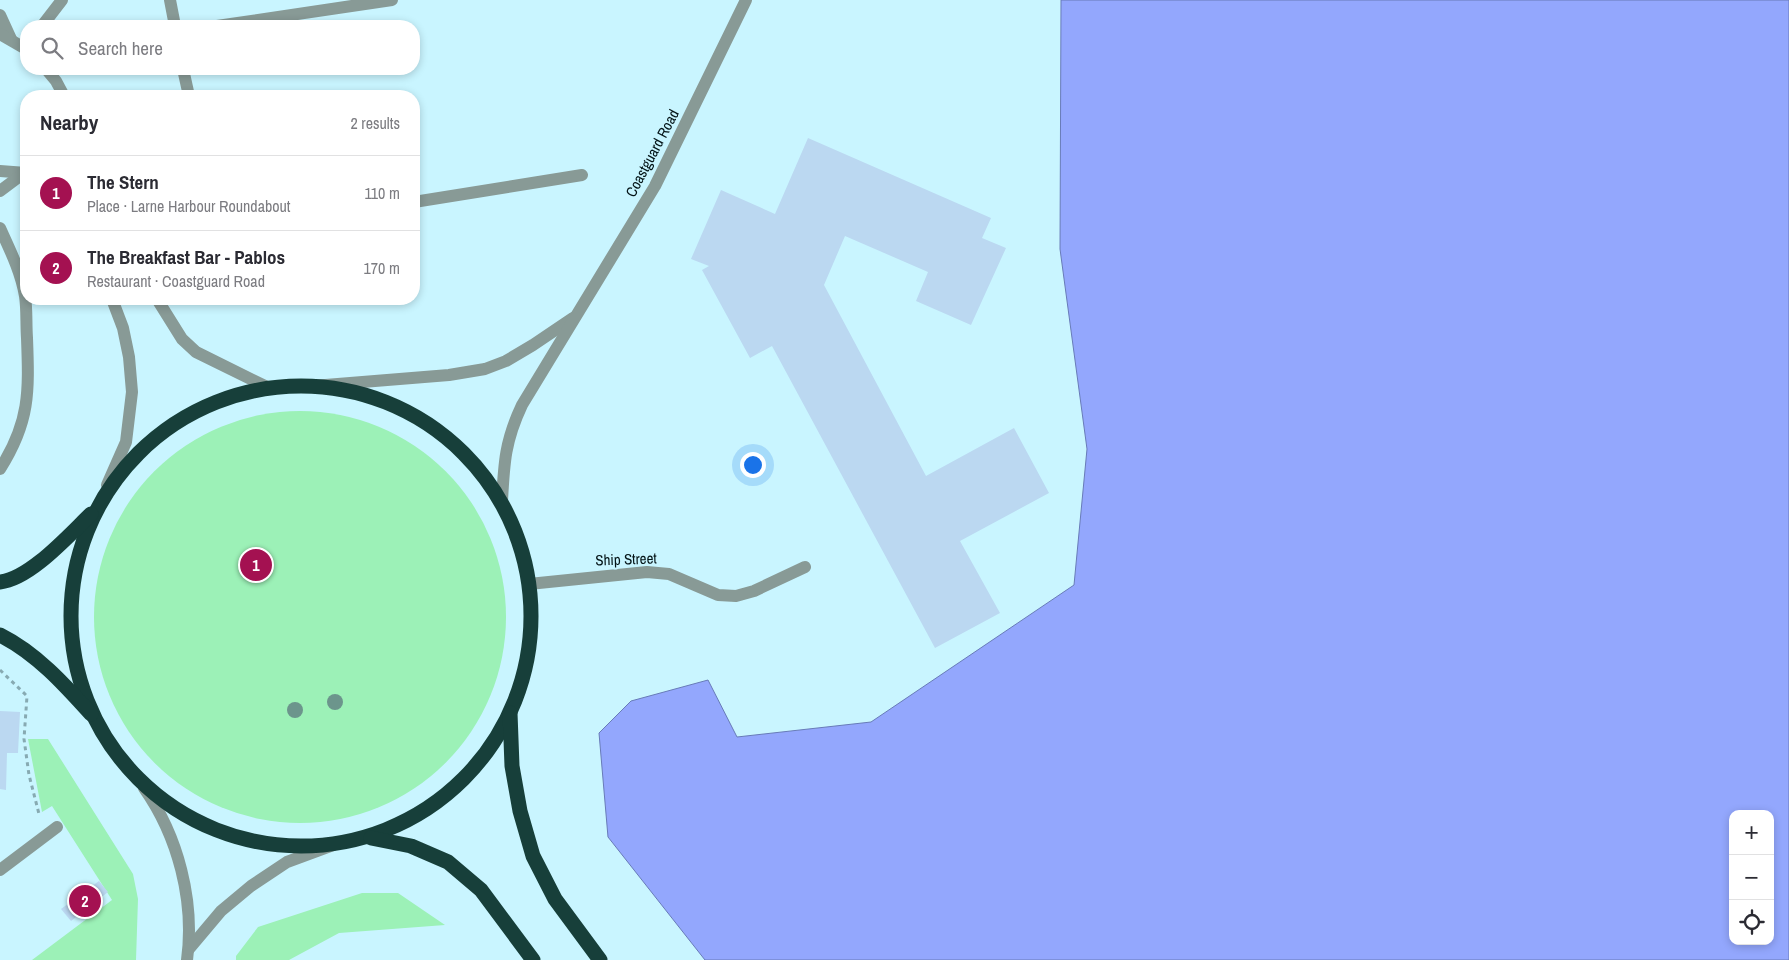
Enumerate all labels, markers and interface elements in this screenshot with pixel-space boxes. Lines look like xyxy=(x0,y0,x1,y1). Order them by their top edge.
search box xyxy=(20,20,420,75)
icon: search xyxy=(38,34,66,62)
text: Search here xyxy=(78,35,163,61)
street label: Coastguard Road xyxy=(620,106,684,200)
text: Nearby xyxy=(40,108,98,137)
text: 2 results xyxy=(350,112,400,134)
text: The Stern xyxy=(87,169,159,195)
text: 1 xyxy=(52,182,60,204)
text: 110 m xyxy=(364,182,400,204)
text: Place · Larne Harbour Roundabout xyxy=(87,195,291,217)
text: The Breakfast Bar - Pablos xyxy=(87,244,285,270)
text: 2 xyxy=(52,257,60,279)
text: 170 m xyxy=(364,257,400,279)
text: Restaurant · Coastguard Road xyxy=(87,270,265,292)
your location xyxy=(740,452,766,478)
pin: 1 xyxy=(240,546,272,584)
street label: Ship Street xyxy=(595,547,658,571)
map controls xyxy=(1729,810,1774,945)
button: + xyxy=(1729,810,1774,855)
button: − xyxy=(1729,855,1774,900)
pin: 2 xyxy=(69,882,101,920)
button: locate xyxy=(1729,900,1774,945)

